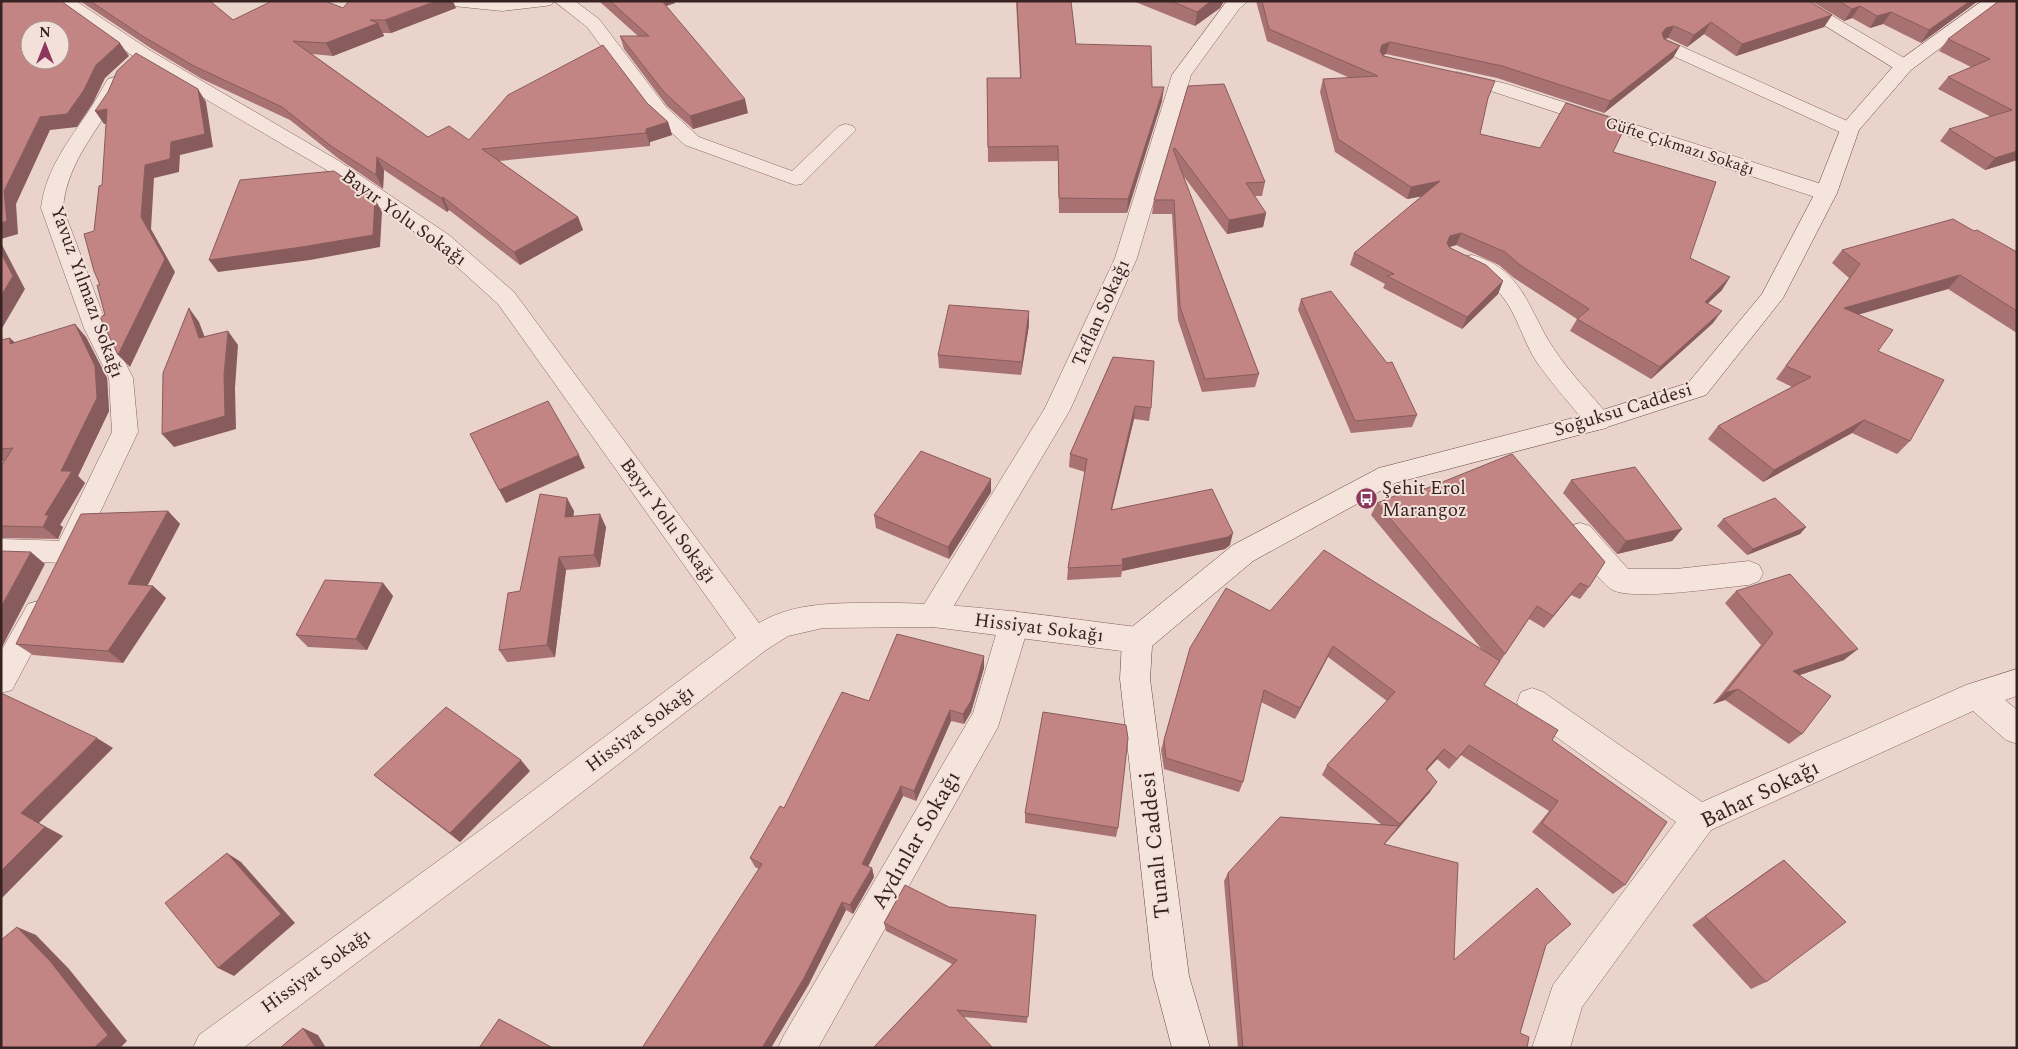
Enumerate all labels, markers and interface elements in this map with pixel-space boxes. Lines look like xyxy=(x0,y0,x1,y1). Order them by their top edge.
north arrow xyxy=(20,20,70,70)
text: N xyxy=(39,22,51,43)
street label: Güfte Çıkmazı Sokağı xyxy=(1602,111,1758,181)
street label: Bayır Yolu Sokağı xyxy=(335,162,473,274)
street label: Yavuz Yılmazı Sokağı xyxy=(42,202,132,382)
street label: Taflan Sokağı xyxy=(1064,255,1138,371)
street label: Soğuksu Caddesi xyxy=(1550,375,1696,445)
street label: Bayır Yolu Sokağı xyxy=(612,452,724,590)
place label: Şehit Erol Marangoz xyxy=(1382,474,1467,525)
bus stop icon: Şehit Erol Marangoz xyxy=(1354,487,1378,511)
street label: Hissiyat Sokağı xyxy=(973,606,1105,650)
street label: Hissiyat Sokağı xyxy=(579,678,701,780)
street label: Bahar Sokağı xyxy=(1695,751,1825,837)
street label: Aydınlar Sokağı xyxy=(863,765,969,915)
street label: Tunalı Caddesi xyxy=(1131,770,1179,920)
street label: Hissiyat Sokağı xyxy=(255,921,377,1021)

